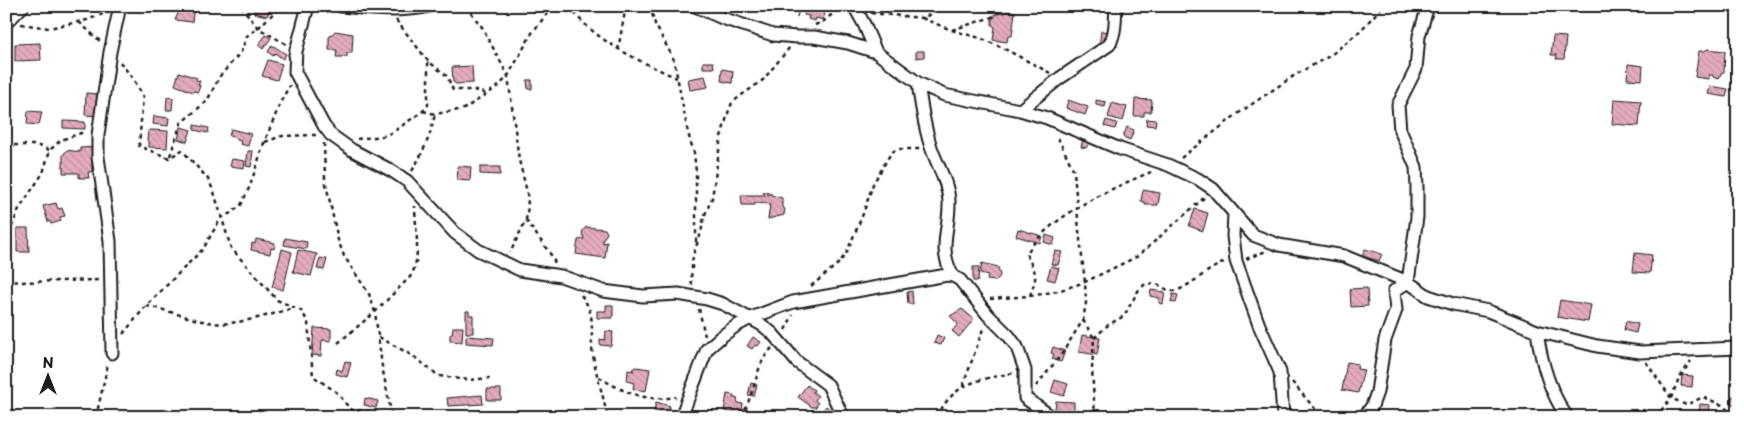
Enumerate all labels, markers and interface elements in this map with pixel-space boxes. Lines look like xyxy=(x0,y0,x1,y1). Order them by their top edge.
north arrow xyxy=(22,350,72,400)
text: N xyxy=(42,352,54,373)

